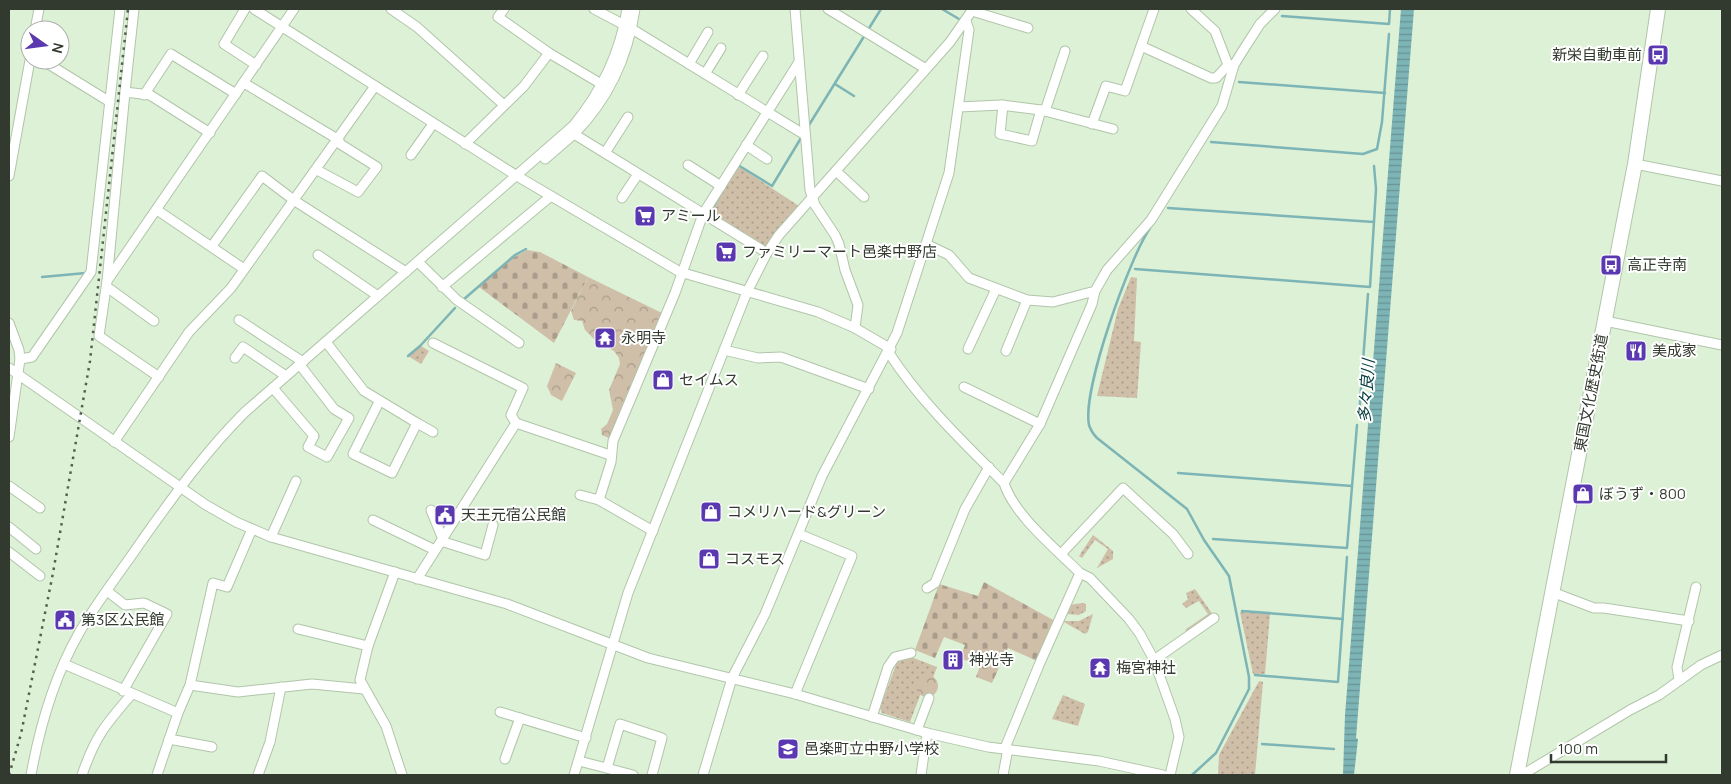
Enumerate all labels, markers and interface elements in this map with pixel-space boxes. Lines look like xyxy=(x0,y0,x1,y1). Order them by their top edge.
north arrow xyxy=(20,20,70,70)
text: N xyxy=(48,41,69,55)
bus stop icon: 新栄自動車前 xyxy=(1646,43,1670,67)
place label: 新栄自動車前 xyxy=(1552,44,1642,65)
supermarket icon: アミール xyxy=(633,204,657,228)
place label: アミール xyxy=(661,205,721,226)
supermarket icon: ファミリーマート邑楽中野店 xyxy=(714,240,738,264)
place label: ファミリーマート邑楽中野店 xyxy=(742,241,937,262)
bus stop icon: 高正寺南 xyxy=(1599,253,1623,277)
place label: 高正寺南 xyxy=(1627,254,1687,275)
temple icon: 永明寺 xyxy=(593,326,617,350)
place label: 永明寺 xyxy=(621,327,666,348)
street label: 東国文化歴史街道 xyxy=(1569,332,1612,454)
restaurant icon: 美成家 xyxy=(1624,339,1648,363)
place label: 美成家 xyxy=(1652,340,1697,361)
water label: 多々良川 xyxy=(1353,356,1379,424)
shop icon: セイムス xyxy=(651,368,675,392)
place label: セイムス xyxy=(679,369,739,390)
shop icon: ぼうず・800 xyxy=(1571,482,1595,506)
place label: ぼうず・800 xyxy=(1599,483,1686,504)
shop icon: コメリハード&グリーン xyxy=(699,500,723,524)
place label: コメリハード&グリーン xyxy=(727,501,886,522)
public building icon: 天王元宿公民館 xyxy=(433,503,457,527)
place label: 天王元宿公民館 xyxy=(461,504,566,525)
shop icon: コスモス xyxy=(697,547,721,571)
place label: コスモス xyxy=(725,548,785,569)
public building icon: 第3区公民館 xyxy=(53,608,77,632)
place label: 第3区公民館 xyxy=(81,609,164,630)
building icon: 神光寺 xyxy=(941,648,965,672)
place label: 神光寺 xyxy=(969,649,1014,670)
temple icon: 梅宮神社 xyxy=(1088,656,1112,680)
place label: 梅宮神社 xyxy=(1116,657,1176,678)
scale bar xyxy=(1551,732,1666,764)
school or university icon: 邑楽町立中野小学校 xyxy=(776,737,800,761)
place label: 邑楽町立中野小学校 xyxy=(804,738,939,759)
text: 100 m xyxy=(1558,738,1598,759)

